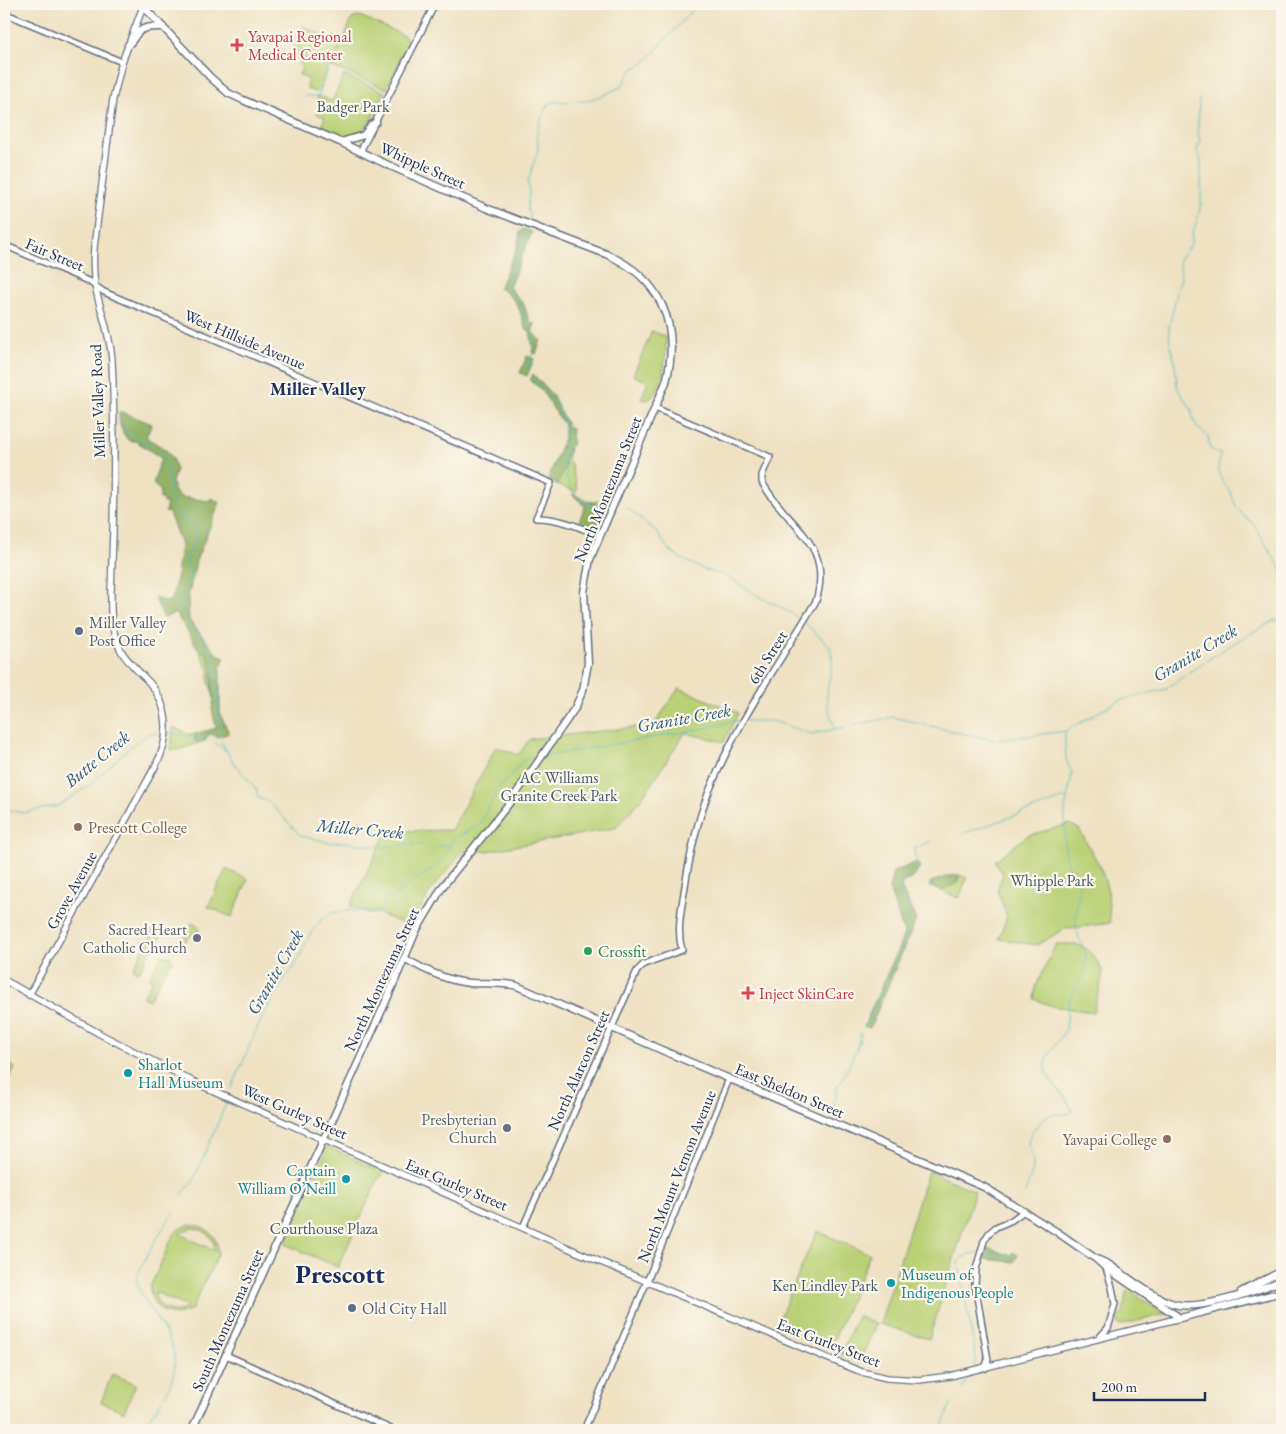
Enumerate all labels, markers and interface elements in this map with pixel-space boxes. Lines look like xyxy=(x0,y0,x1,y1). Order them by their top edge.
place label: Yavapai Regional Medical Center xyxy=(248,26,352,65)
marker: Yavapai Regional Medical Center xyxy=(230,38,244,52)
park label: Badger Park xyxy=(317,96,390,117)
street label: Whipple Street xyxy=(377,137,469,194)
street label: Fair Street xyxy=(22,233,87,276)
street label: West Hillside Avenue xyxy=(181,304,309,374)
street label: Miller Valley Road xyxy=(85,343,110,458)
district label: Miller Valley xyxy=(270,377,366,400)
street label: North Montezuma Street xyxy=(569,413,646,565)
place label: Miller Valley Post Office xyxy=(89,612,167,651)
water label: Granite Creek xyxy=(1148,618,1241,687)
marker: Miller Valley Post Office xyxy=(73,625,85,637)
street label: 6th Street xyxy=(743,627,792,688)
water label: Granite Creek xyxy=(635,698,733,737)
water label: Butte Creek xyxy=(58,725,134,793)
park label: AC Williams Granite Creek Park xyxy=(500,767,618,806)
water label: Miller Creek xyxy=(314,813,405,844)
place label: Prescott College xyxy=(88,817,187,838)
marker: Prescott College xyxy=(72,821,84,833)
street label: Grove Avenue xyxy=(41,847,102,933)
park label: Whipple Park xyxy=(1010,870,1094,891)
street label: North Montezuma Street xyxy=(339,904,424,1054)
place label: Sacred Heart Catholic Church xyxy=(83,919,187,958)
water label: Granite Creek xyxy=(241,925,308,1019)
marker: Sacred Heart Catholic Church xyxy=(191,932,203,944)
place label: Crossfit xyxy=(598,941,646,962)
marker: Crossfit xyxy=(582,945,594,957)
place label: Inject SkinCare xyxy=(759,983,854,1004)
marker: Inject SkinCare xyxy=(741,986,755,1000)
street label: North Alarcon Street xyxy=(542,1007,614,1134)
place label: Sharlot Hall Museum xyxy=(138,1054,224,1093)
street label: East Sheldon Street xyxy=(732,1058,848,1123)
marker: Sharlot Hall Museum xyxy=(122,1067,134,1079)
street label: West Gurley Street xyxy=(239,1079,351,1144)
street label: North Mount Vernon Avenue xyxy=(632,1087,721,1266)
place label: Presbyterian Church xyxy=(421,1109,498,1148)
marker: Presbyterian Church xyxy=(501,1122,513,1134)
place label: Yavapai College xyxy=(1062,1129,1157,1150)
marker: Yavapai College xyxy=(1161,1133,1173,1145)
street label: East Gurley Street xyxy=(402,1153,511,1215)
place label: Captain William O’Neill xyxy=(238,1160,337,1199)
marker: Captain William O’Neill xyxy=(340,1173,352,1185)
park label: Courthouse Plaza xyxy=(270,1218,379,1239)
street label: South Montezuma Street xyxy=(187,1246,268,1395)
district label: Prescott xyxy=(295,1257,385,1291)
place label: Museum of Indigenous People xyxy=(901,1264,1013,1303)
park label: Ken Lindley Park xyxy=(772,1275,879,1296)
marker: Museum of Indigenous People xyxy=(885,1277,897,1289)
place label: Old City Hall xyxy=(362,1298,447,1319)
marker: Old City Hall xyxy=(346,1302,358,1314)
street label: East Gurley Street xyxy=(774,1313,884,1372)
scale bar xyxy=(1094,1369,1205,1401)
text: 200 m xyxy=(1101,1377,1138,1396)

